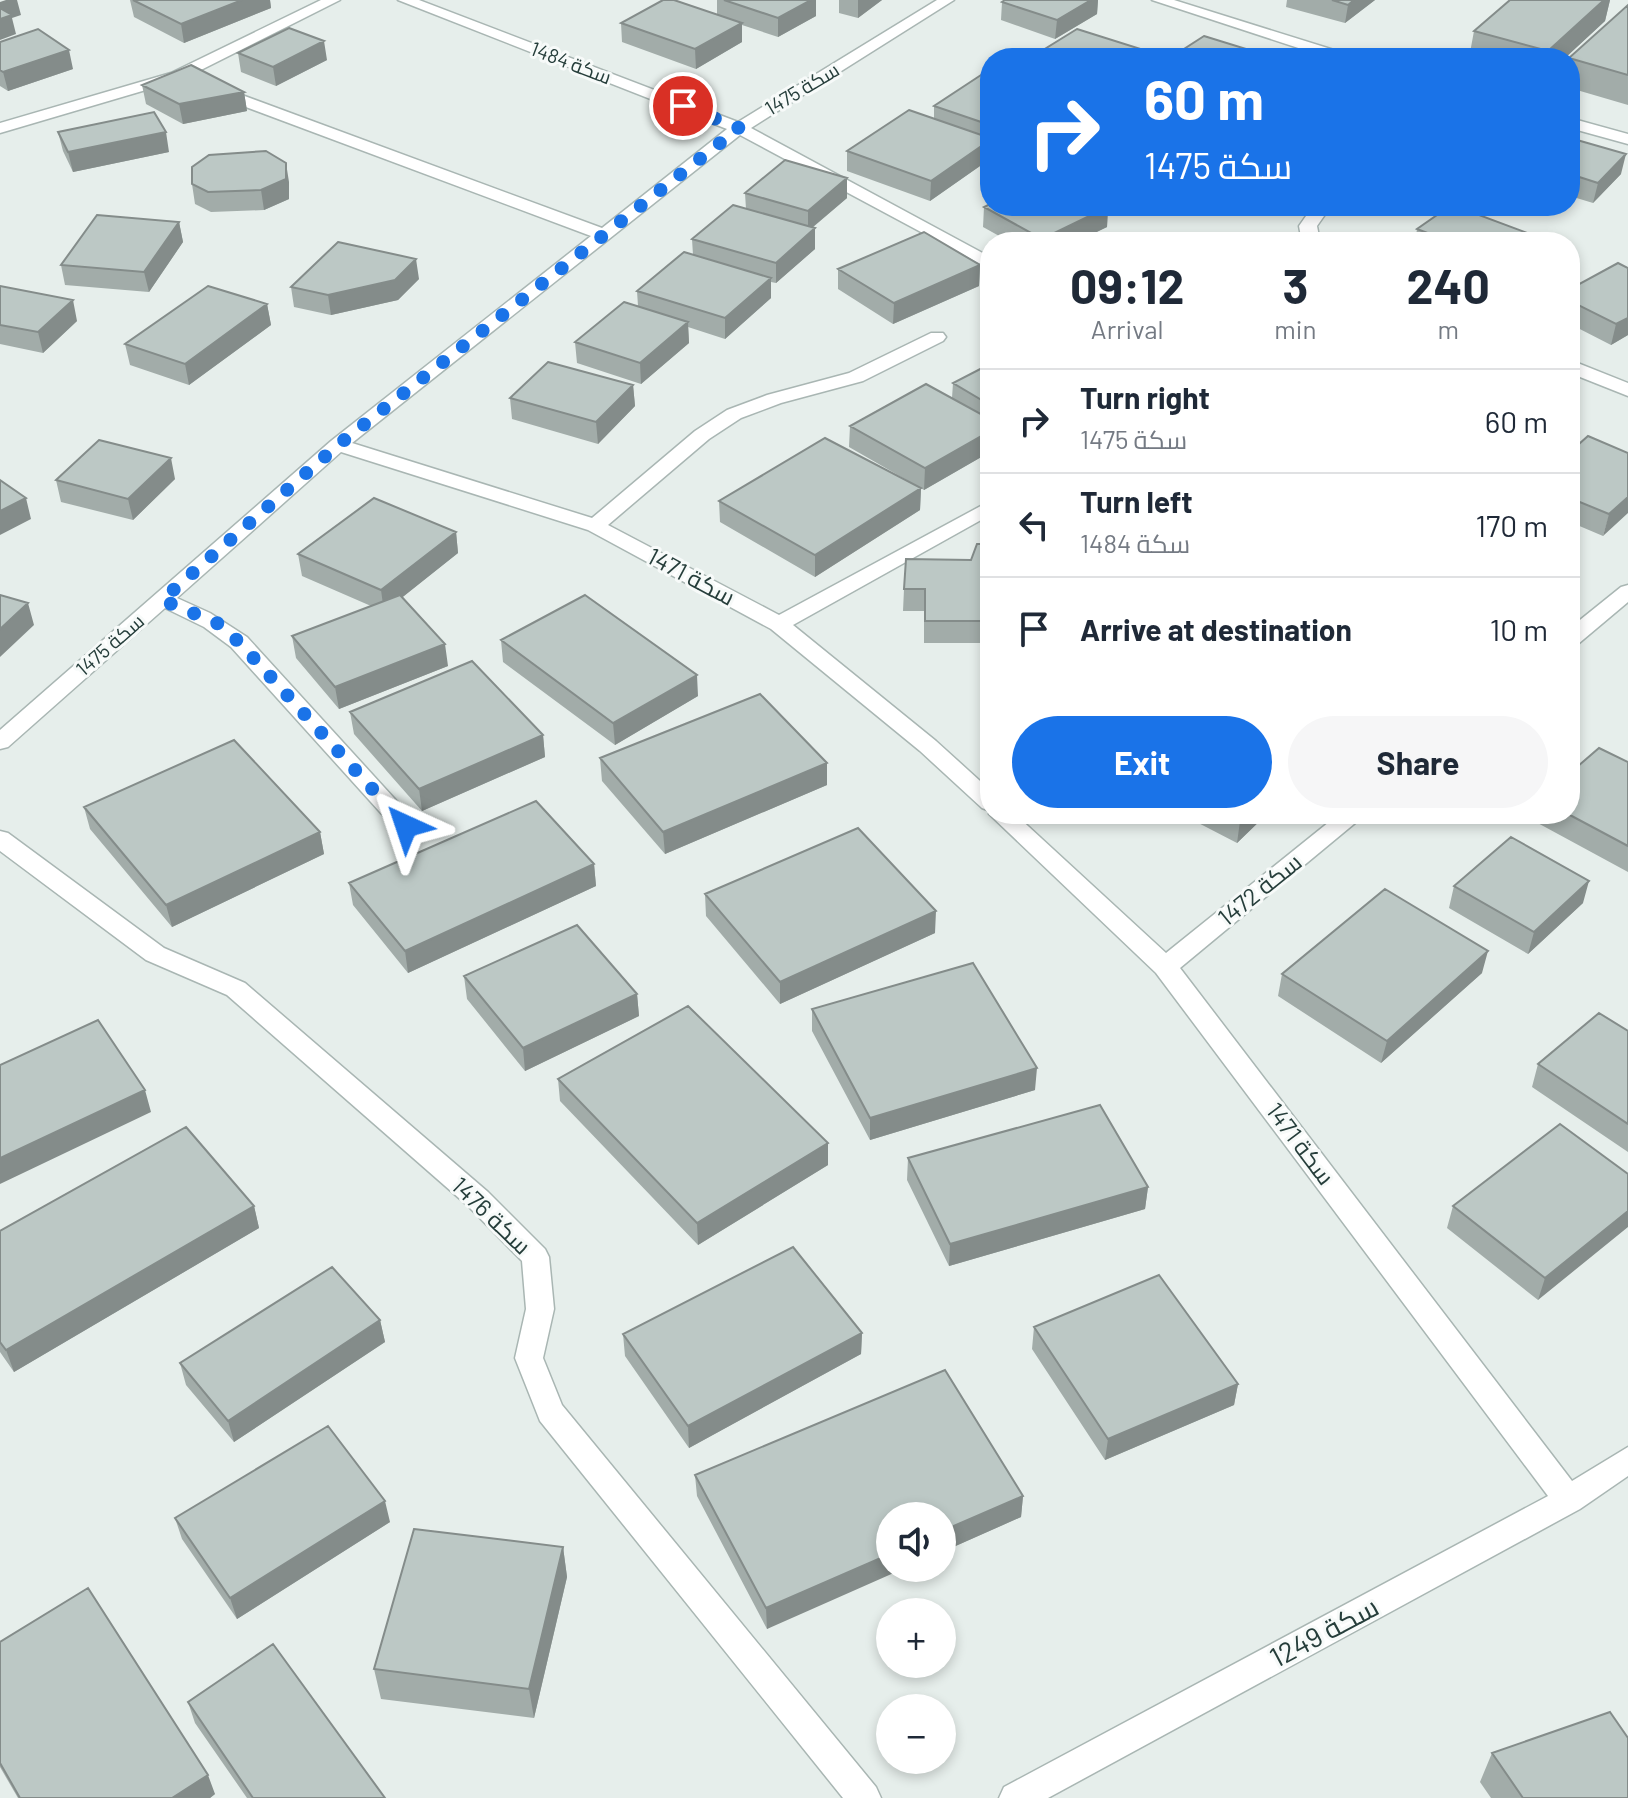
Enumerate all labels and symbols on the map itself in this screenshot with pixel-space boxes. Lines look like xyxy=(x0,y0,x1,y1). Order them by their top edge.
street label: سكة 1484 xyxy=(528,36,615,88)
street label: سكة 1475 xyxy=(760,57,843,120)
pin xyxy=(649,72,717,140)
street label: سكة 1471 xyxy=(643,541,740,611)
street label: سكة 1475 xyxy=(70,608,148,680)
position arrow xyxy=(364,784,448,868)
street label: سكة 1472 xyxy=(1211,846,1307,931)
street label: سكة 1471 xyxy=(1261,1096,1341,1190)
street label: سكة 1476 xyxy=(446,1170,538,1260)
street label: سكة 1249 xyxy=(1263,1588,1384,1674)

